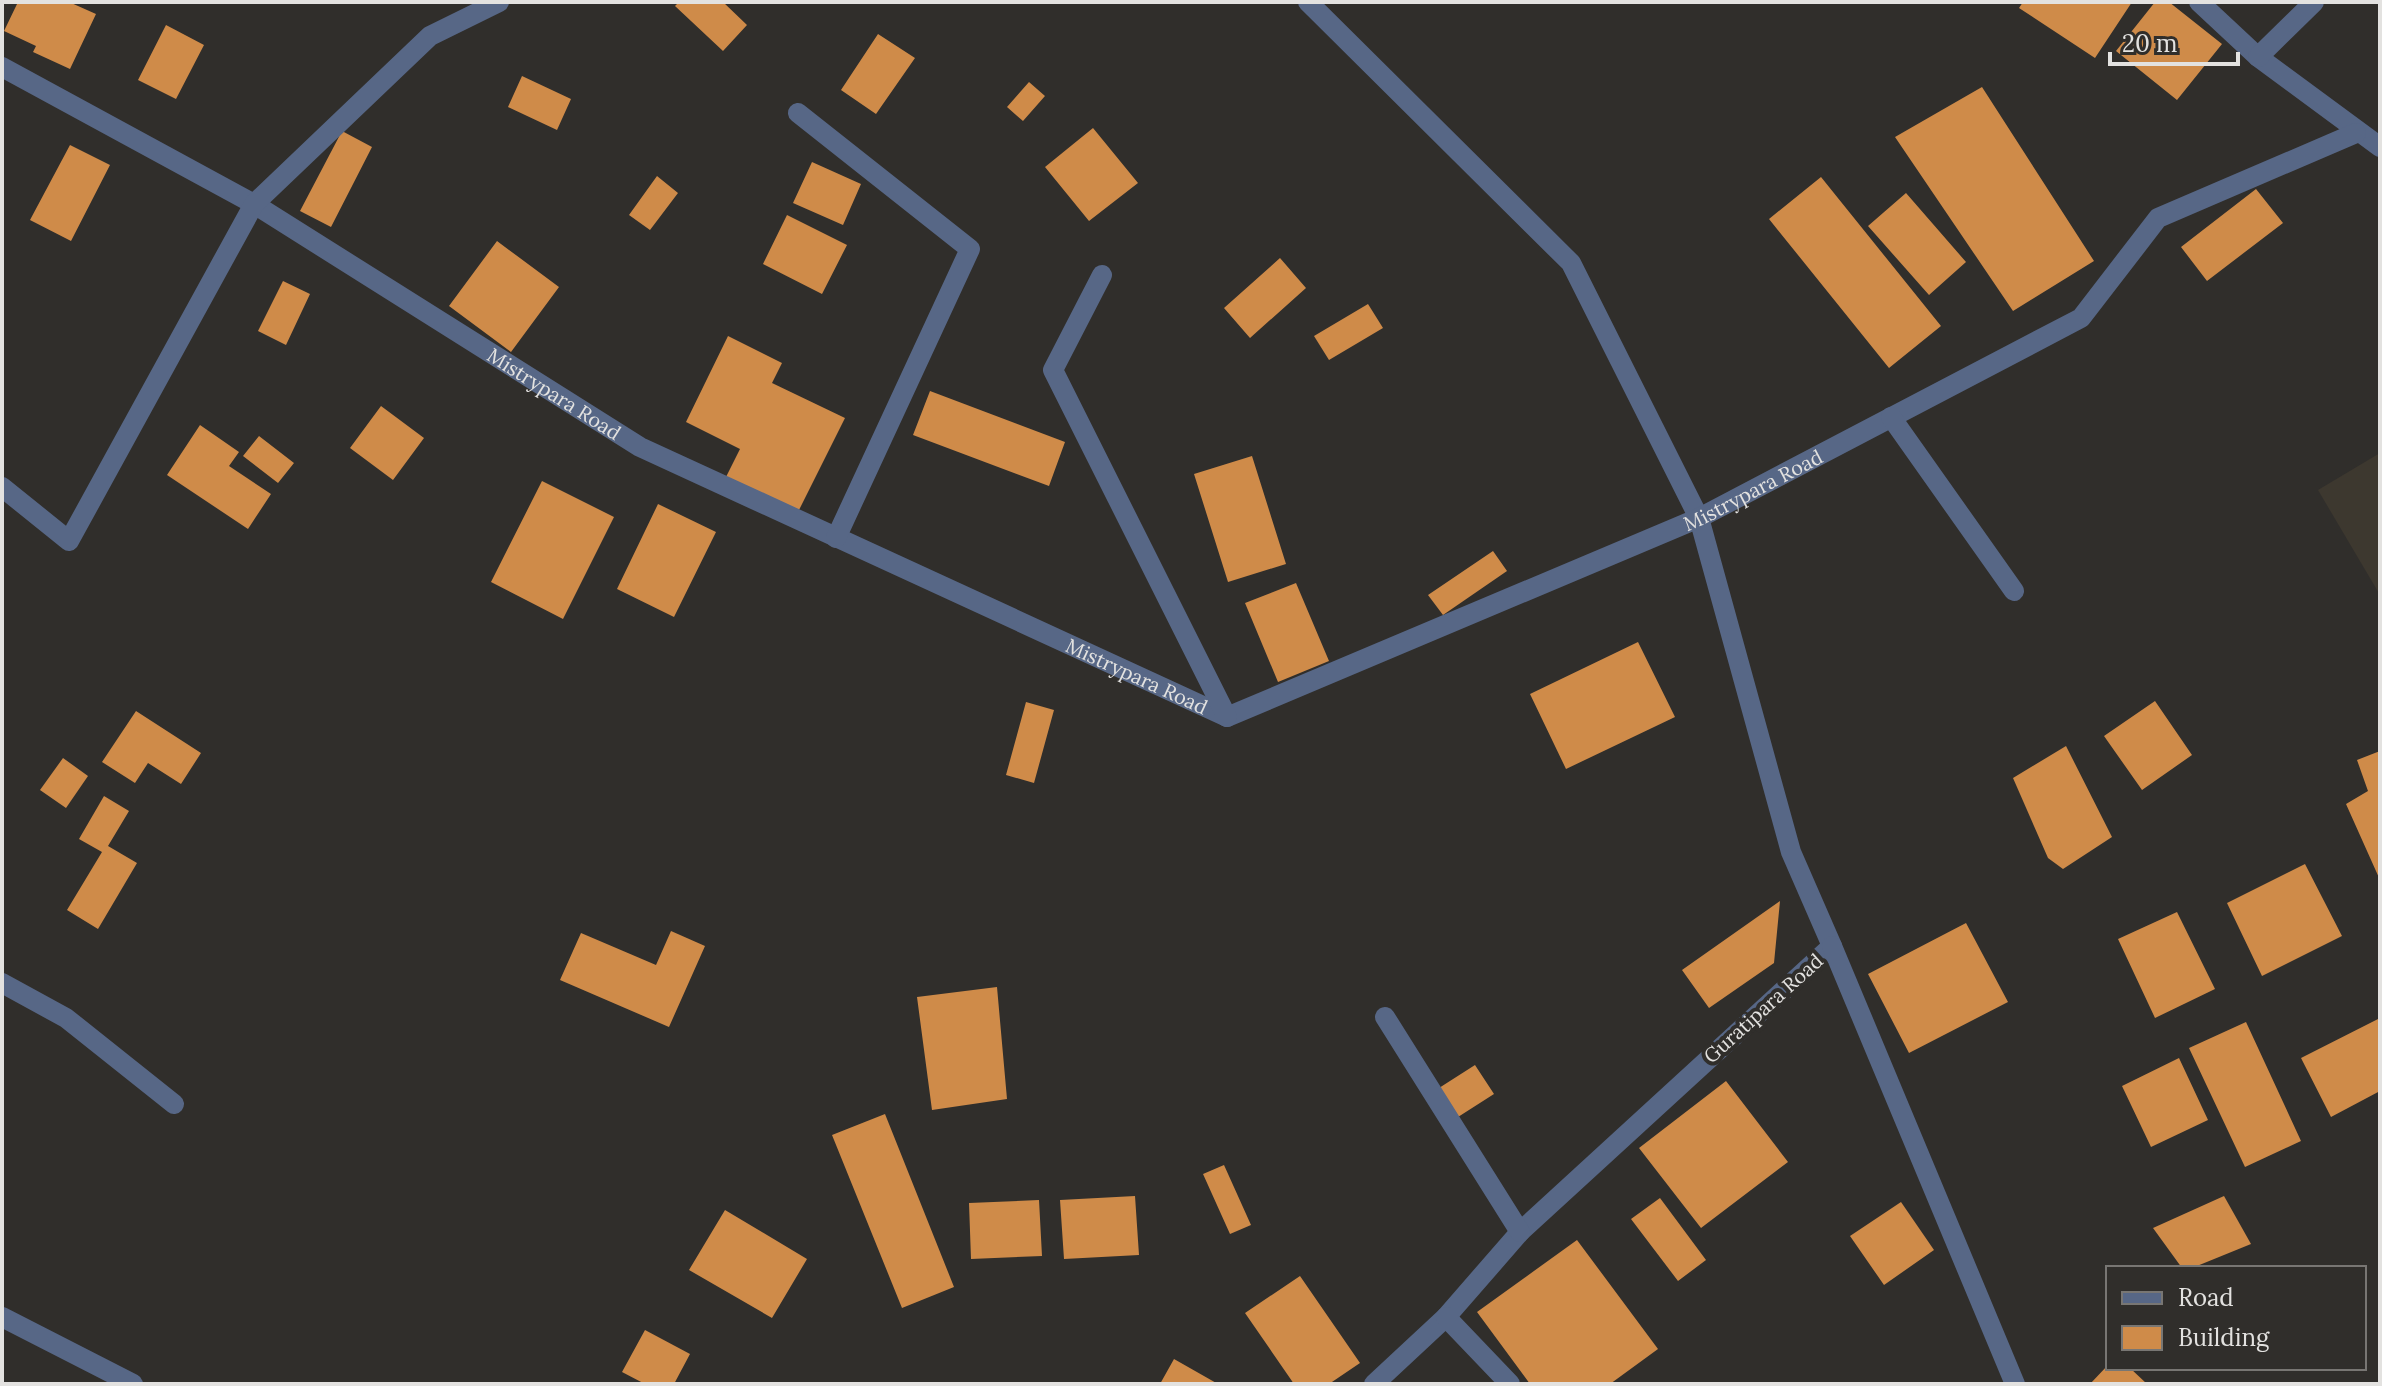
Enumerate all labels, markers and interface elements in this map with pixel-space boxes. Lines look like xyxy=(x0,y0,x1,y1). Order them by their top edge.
scale bar xyxy=(2110,16,2238,66)
text: 20 m xyxy=(2122,28,2178,59)
street label: Mistrypara Road xyxy=(483,342,626,445)
street label: Mistrypara Road xyxy=(1679,443,1827,536)
street label: Mistrypara Road xyxy=(1062,632,1212,719)
street label: Guratipara Road xyxy=(1698,948,1828,1068)
legend xyxy=(2106,1266,2366,1370)
text: Road xyxy=(2178,1282,2234,1313)
text: Building xyxy=(2178,1322,2270,1353)

